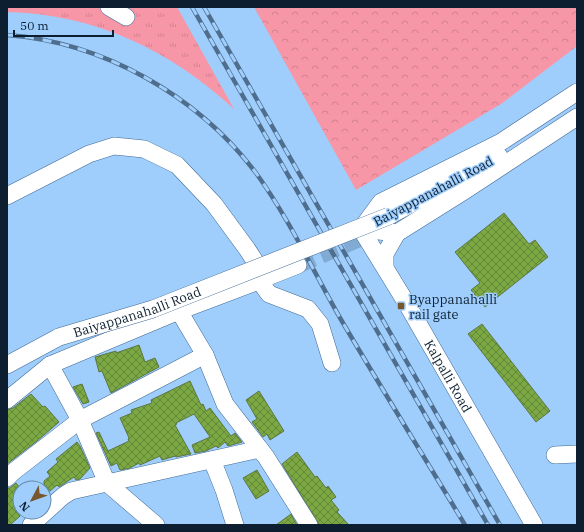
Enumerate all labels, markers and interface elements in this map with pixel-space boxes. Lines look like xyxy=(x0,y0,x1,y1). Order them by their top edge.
scale bar xyxy=(14,12,113,38)
text: 50 m xyxy=(20,18,49,33)
street label: Baiyappanahalli Road xyxy=(370,153,496,230)
street label: Baiyappanahalli Road xyxy=(71,283,204,341)
place label: Byappanahalli rail gate xyxy=(409,291,497,323)
marker: Byappanahalli rail gate xyxy=(396,301,406,311)
street label: Kalpalli Road xyxy=(420,337,476,416)
north arrow xyxy=(12,480,52,520)
text: N xyxy=(16,498,33,514)

